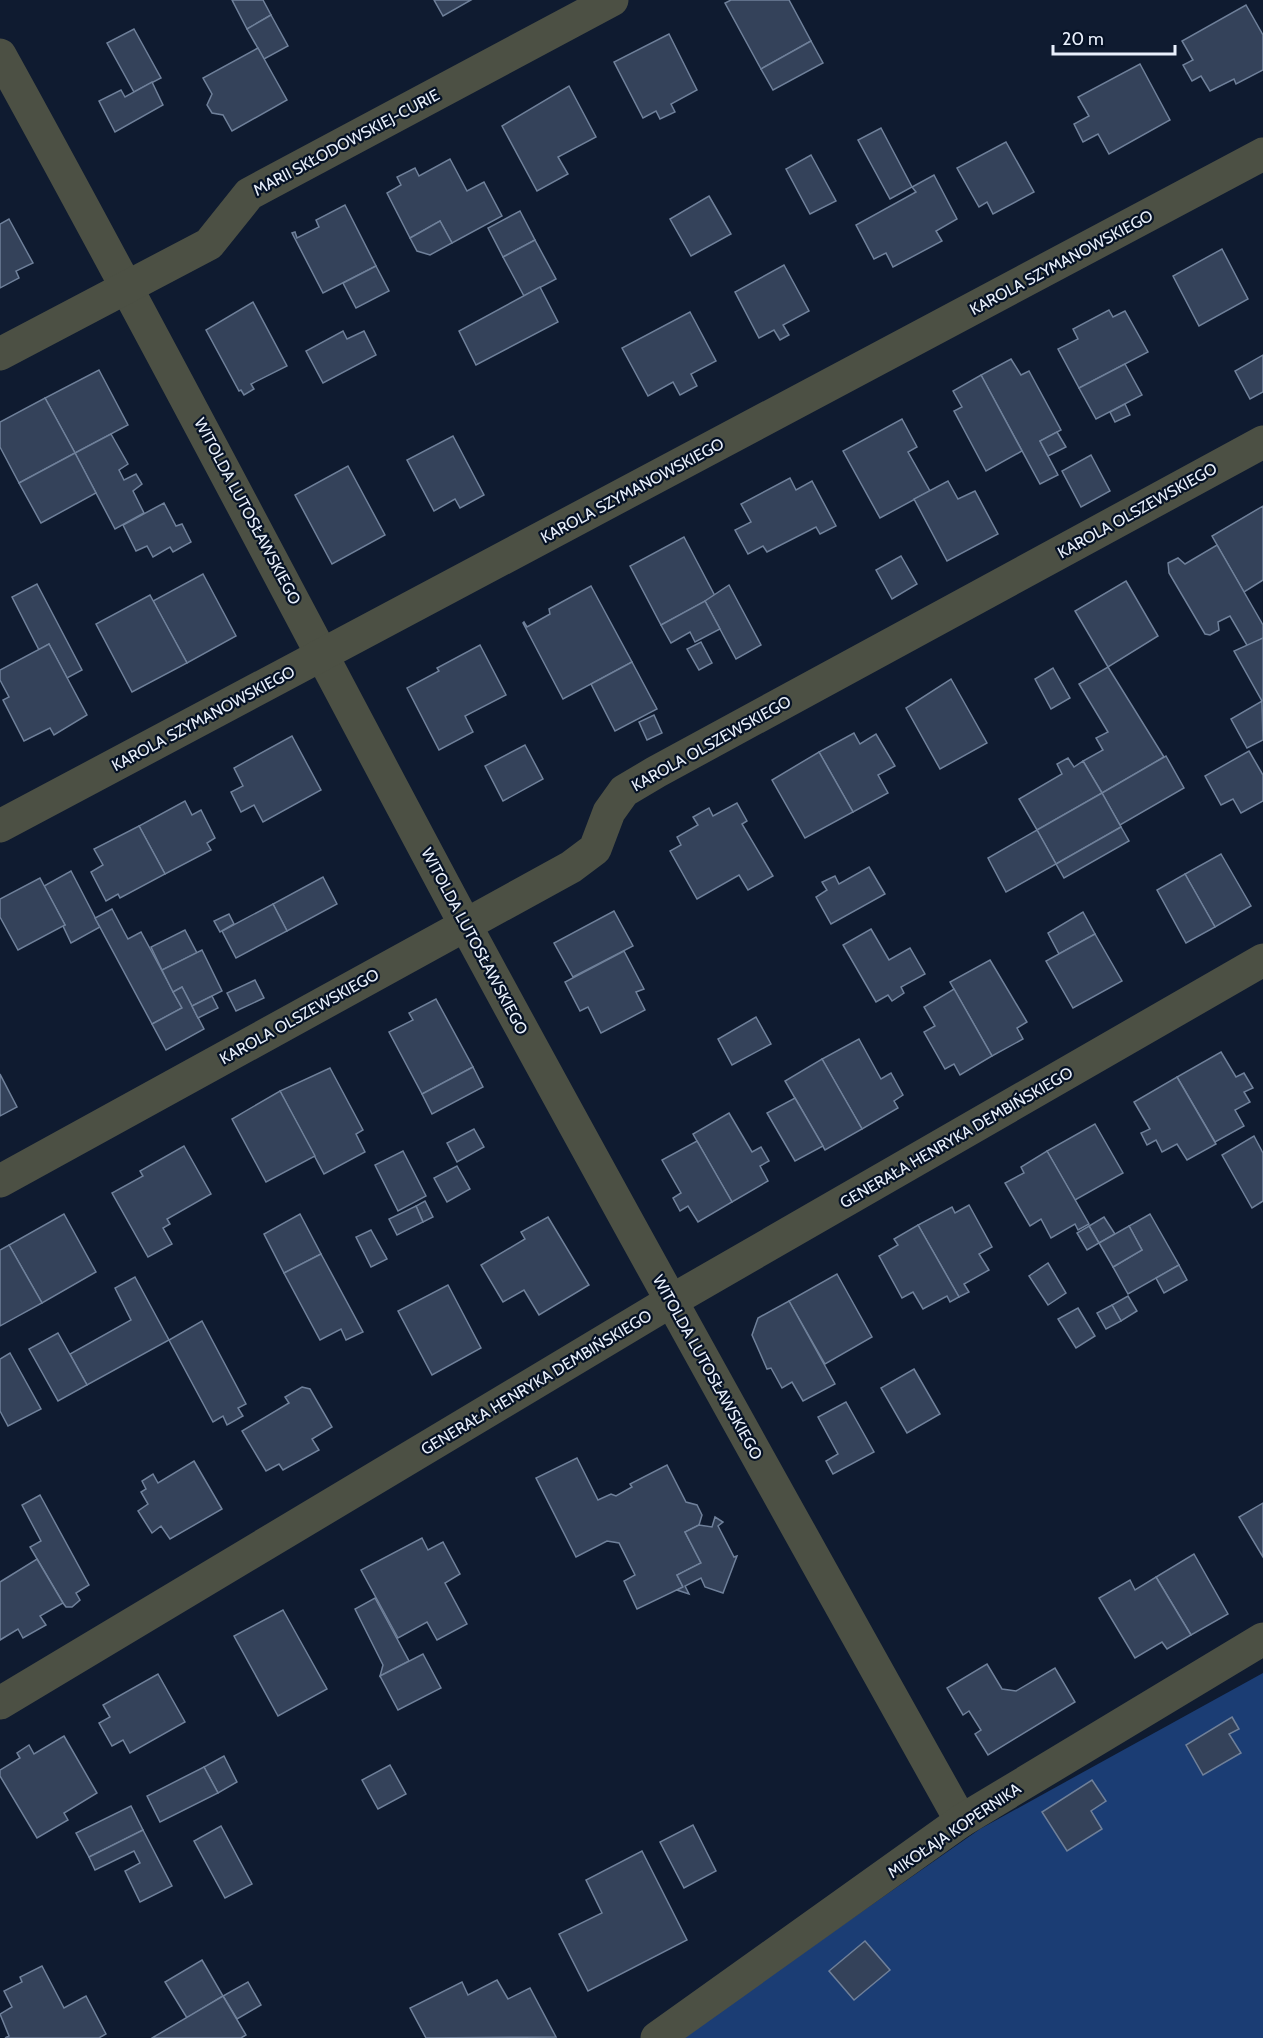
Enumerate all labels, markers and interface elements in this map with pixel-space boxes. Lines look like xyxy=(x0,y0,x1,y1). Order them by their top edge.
scale bar xyxy=(1053,18,1174,56)
text: 20 m xyxy=(1062,28,1104,50)
street label: MARII SKŁODOWSKIEJ-CURIE xyxy=(250,85,443,200)
street label: KAROLA SZYMANOWSKIEGO xyxy=(966,206,1156,319)
street label: WITOLDA LUTOSŁAWSKIEGO xyxy=(190,415,305,608)
street label: KAROLA SZYMANOWSKIEGO xyxy=(537,434,727,547)
street label: KAROLA OLSZEWSKIEGO xyxy=(1054,459,1220,562)
street label: KAROLA SZYMANOWSKIEGO xyxy=(108,662,298,775)
street label: KAROLA OLSZEWSKIEGO xyxy=(628,692,794,795)
street label: WITOLDA LUTOSŁAWSKIEGO xyxy=(417,845,532,1038)
street label: KAROLA OLSZEWSKIEGO xyxy=(216,965,382,1068)
street label: GENERAŁA HENRYKA DEMBIŃSKIEGO xyxy=(836,1063,1076,1212)
street label: WITOLDA LUTOSŁAWSKIEGO xyxy=(649,1272,766,1463)
street label: GENERAŁA HENRYKA DEMBIŃSKIEGO xyxy=(417,1306,655,1459)
street label: MIKOŁAJA KOPERNIKA xyxy=(884,1779,1024,1882)

